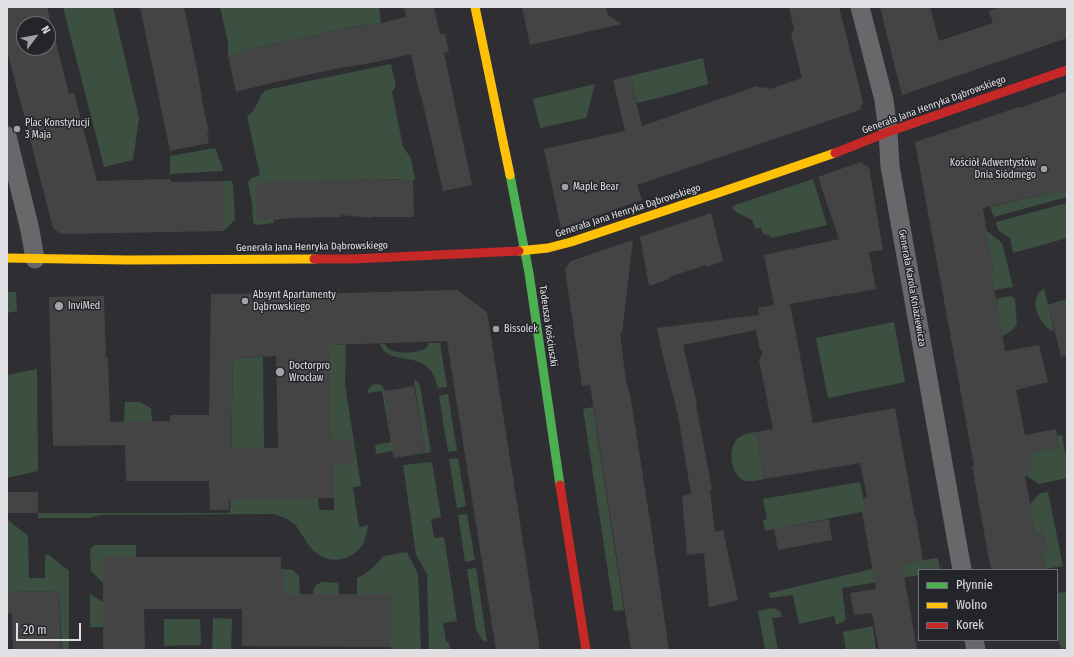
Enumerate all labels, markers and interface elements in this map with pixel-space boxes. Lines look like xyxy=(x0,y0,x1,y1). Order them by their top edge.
north arrow xyxy=(16,16,56,56)
text: N xyxy=(38,24,53,36)
street label: Generała Jana Henryka Dąbrowskiego xyxy=(860,73,1008,137)
place label: Plac Konstytucji 3 Maja xyxy=(25,117,90,140)
marker: Plac Konstytucji 3 Maja xyxy=(12,124,22,134)
place label: Kościół Adwentystów Dnia Siódmego xyxy=(950,157,1036,180)
marker: Kościół Adwentystów Dnia Siódmego xyxy=(1039,164,1049,174)
place label: Maple Bear xyxy=(573,181,619,193)
street label: Generała Jana Henryka Dąbrowskiego xyxy=(554,182,702,240)
marker: Maple Bear xyxy=(560,182,570,192)
street label: Generała Karola Kniaziewicza xyxy=(896,228,928,348)
street label: Generała Jana Henryka Dąbrowskiego xyxy=(236,240,388,254)
street label: Tadeusza Kościuszki xyxy=(536,285,560,367)
place label: Absynt Apartamenty Dąbrowskiego xyxy=(253,289,336,312)
marker: Absynt Apartamenty Dąbrowskiego xyxy=(240,296,250,306)
marker: InviMed xyxy=(53,300,65,312)
place label: InviMed xyxy=(68,300,100,312)
place label: Bissolek xyxy=(504,323,538,335)
marker: Bissolek xyxy=(491,324,501,334)
place label: Doctorpro Wrocław xyxy=(289,360,330,384)
marker: Doctorpro Wrocław xyxy=(274,366,286,378)
legend xyxy=(918,569,1058,641)
text: Płynnie xyxy=(956,578,993,592)
text: Wolno xyxy=(956,598,987,612)
scale bar xyxy=(18,615,83,641)
text: Korek xyxy=(956,618,984,632)
text: 20 m xyxy=(23,623,47,637)

